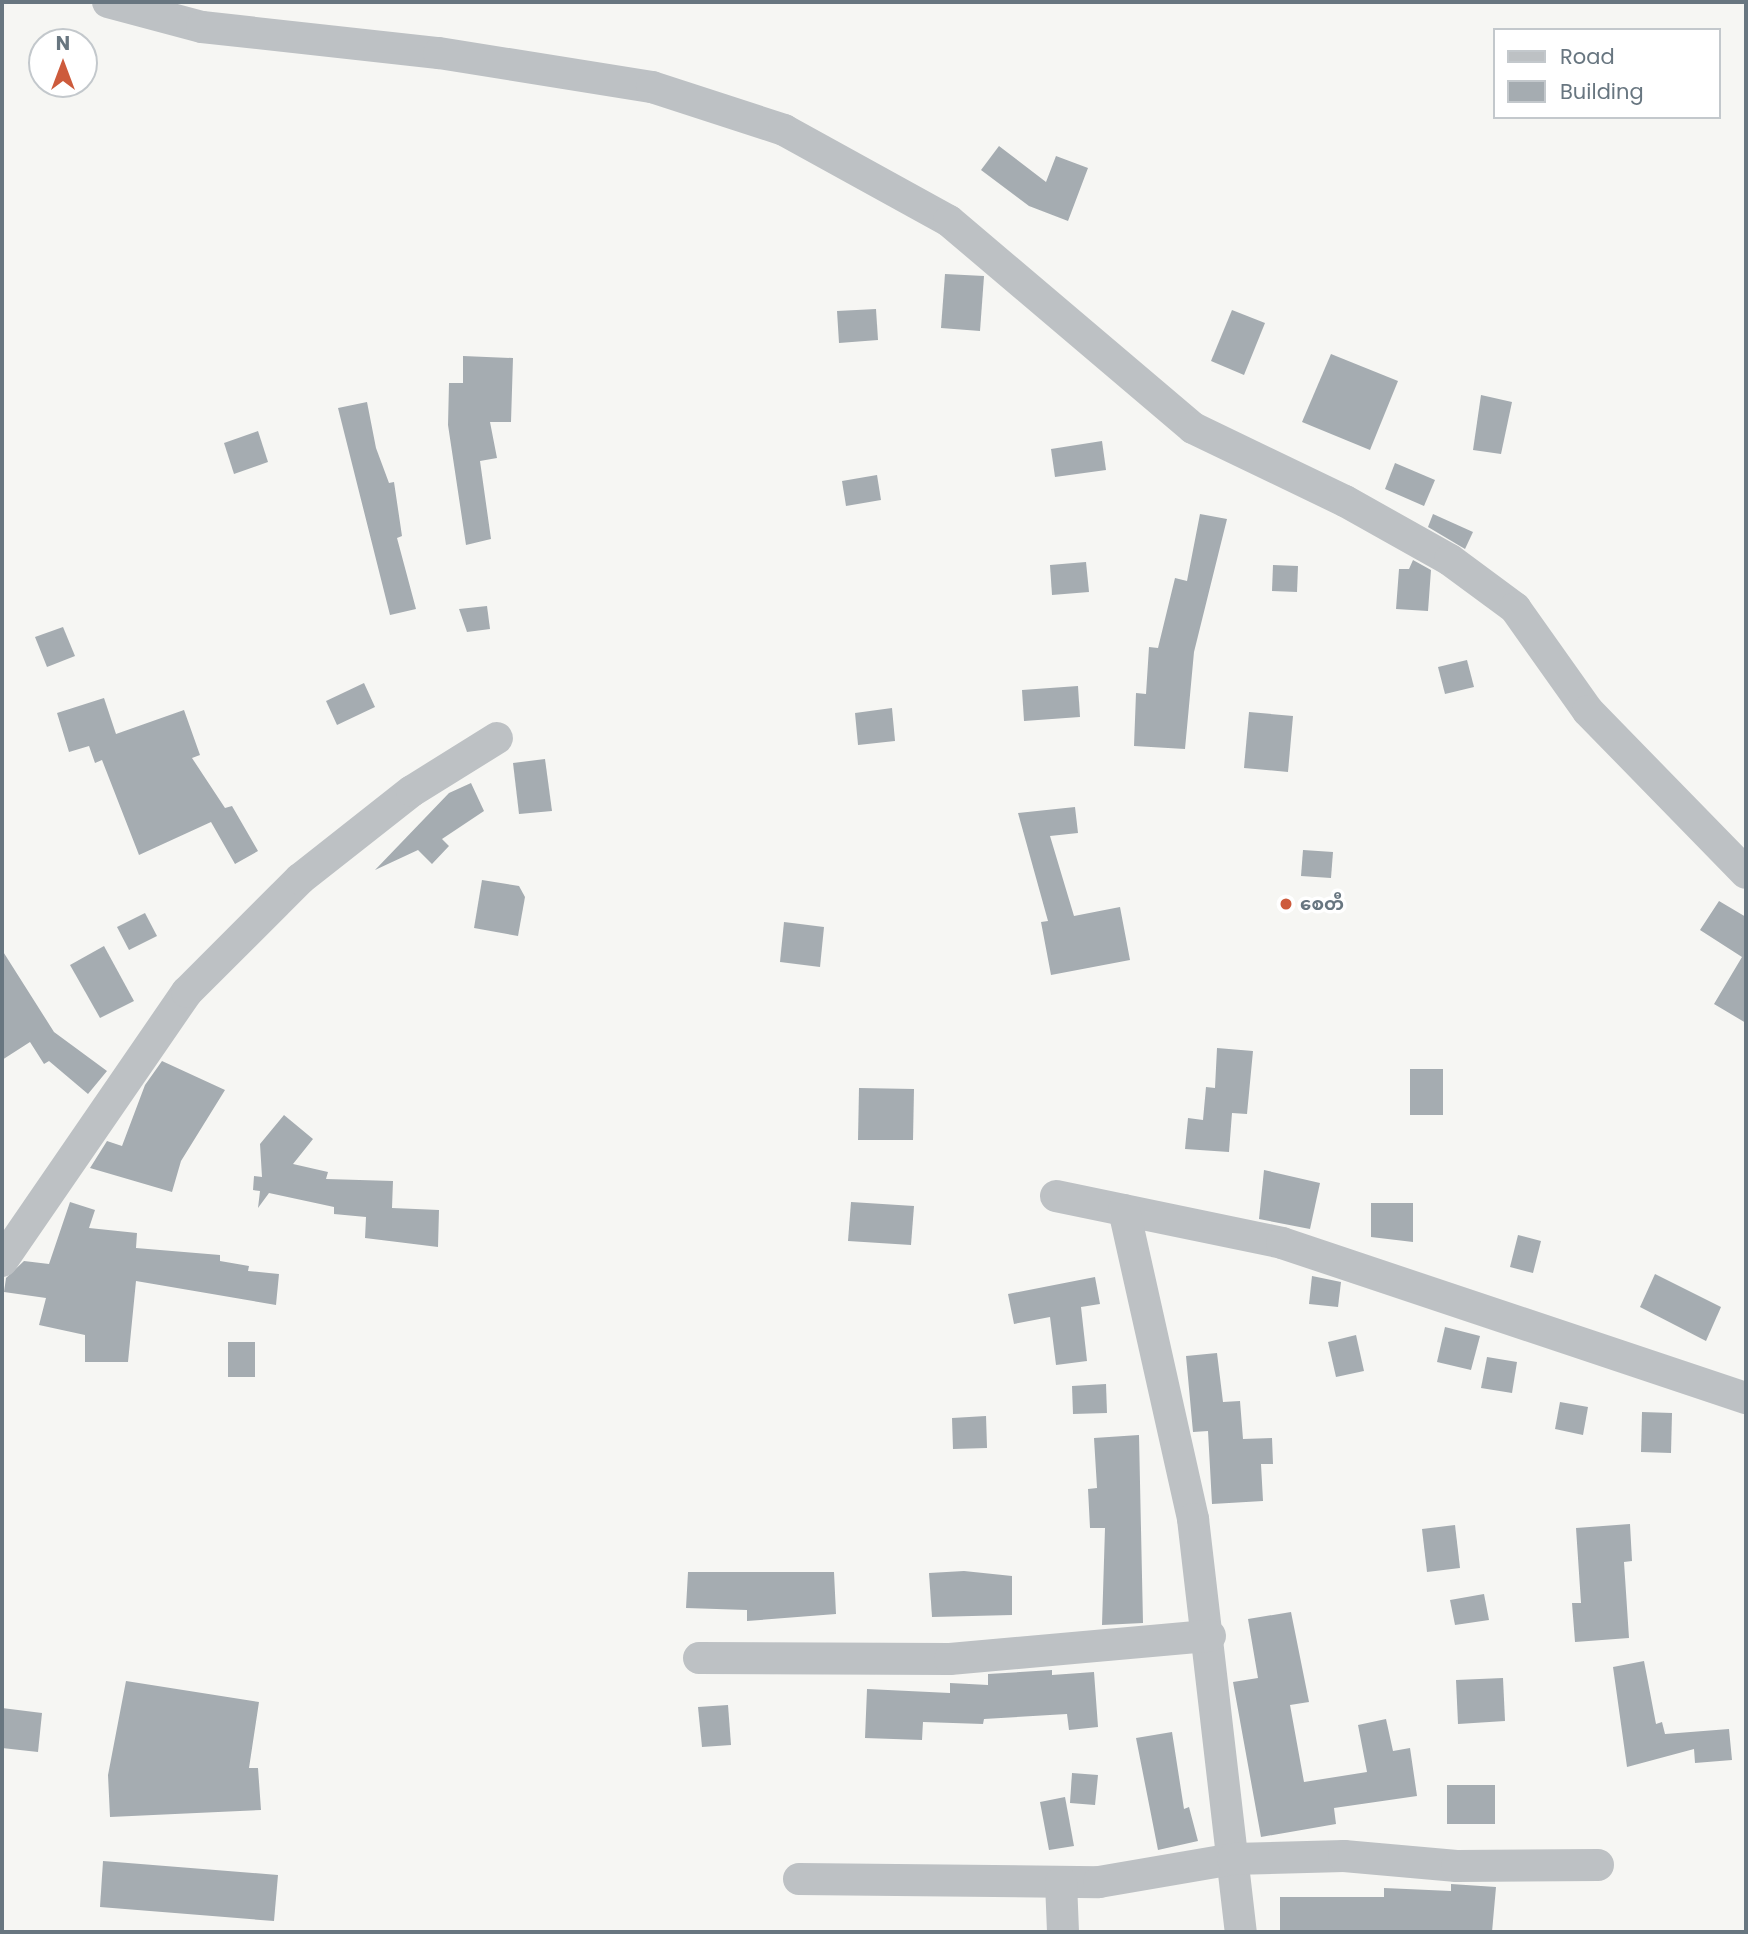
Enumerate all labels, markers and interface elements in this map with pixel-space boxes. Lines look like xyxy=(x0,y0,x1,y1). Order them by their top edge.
north arrow xyxy=(28,28,98,98)
legend xyxy=(1492,28,1720,119)
text: N xyxy=(56,30,70,57)
text: Road xyxy=(1560,42,1615,71)
text: Building xyxy=(1560,77,1644,106)
place label: စေတီ xyxy=(1300,893,1344,915)
marker: စေတီ xyxy=(1278,896,1294,912)

